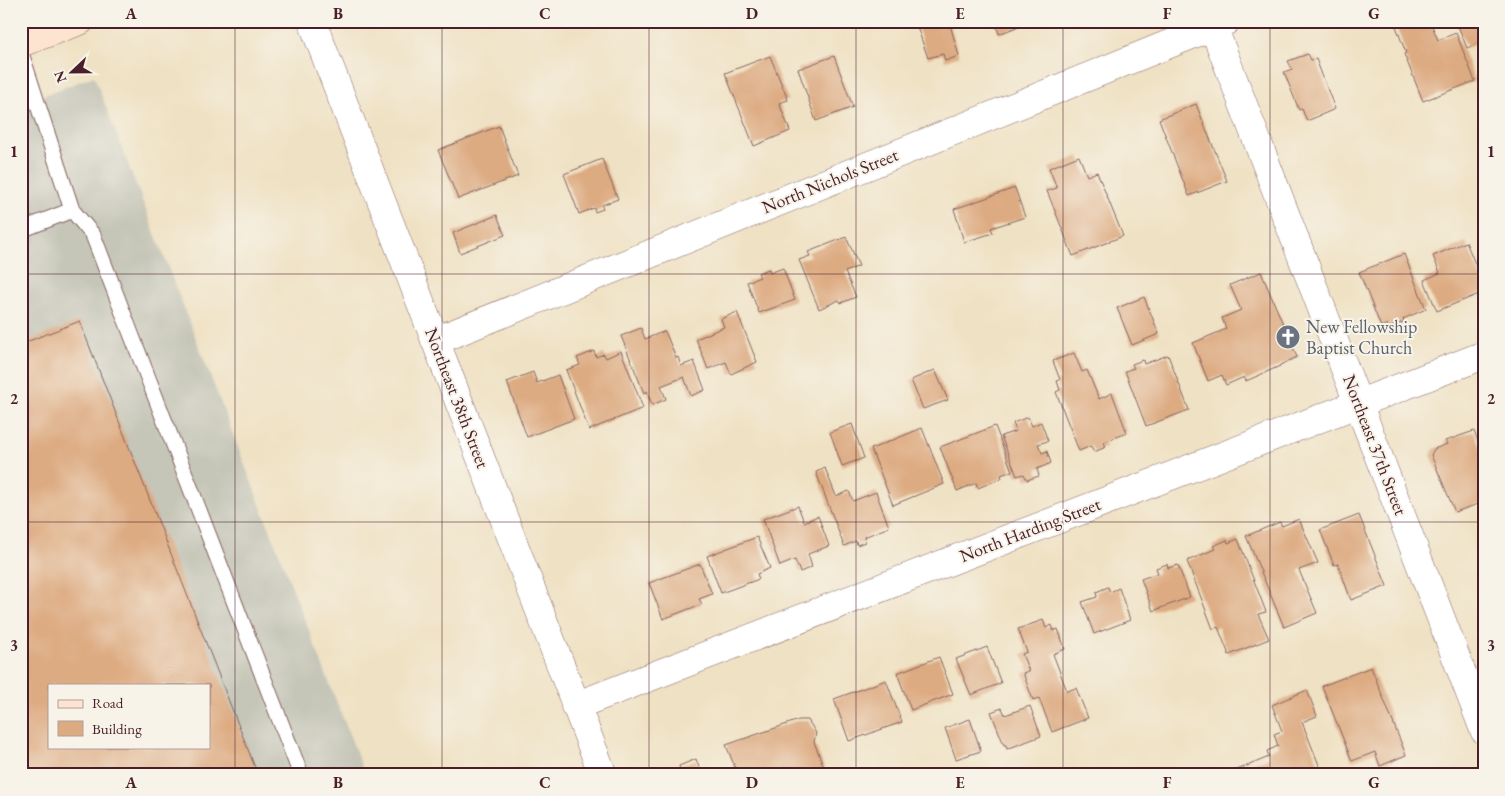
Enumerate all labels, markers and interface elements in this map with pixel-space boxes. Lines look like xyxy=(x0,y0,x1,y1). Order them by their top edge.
text: A xyxy=(124,3,137,24)
text: B xyxy=(333,3,343,24)
text: C xyxy=(539,3,551,24)
text: D xyxy=(746,3,758,24)
text: E xyxy=(955,3,965,24)
text: F xyxy=(1163,3,1172,24)
text: G xyxy=(1368,3,1380,24)
north arrow xyxy=(48,48,98,98)
text: N xyxy=(49,68,70,85)
text: 1 xyxy=(10,141,18,162)
text: 1 xyxy=(1487,141,1495,162)
street label: North Nichols Street xyxy=(758,143,902,218)
place label: New Fellowship Baptist Church xyxy=(1306,315,1417,359)
street label: Northeast 38th Street xyxy=(420,324,495,472)
church icon: New Fellowship Baptist Church xyxy=(1275,324,1301,350)
street label: Northeast 37th Street xyxy=(1338,371,1413,519)
text: 2 xyxy=(10,388,19,409)
text: 2 xyxy=(1487,388,1496,409)
street label: North Harding Street xyxy=(956,492,1104,567)
text: 3 xyxy=(10,635,18,656)
text: 3 xyxy=(1487,635,1495,656)
legend xyxy=(48,684,210,748)
text: Road xyxy=(92,693,124,712)
text: Building xyxy=(92,719,142,738)
text: A xyxy=(124,772,137,793)
text: B xyxy=(333,772,343,793)
text: C xyxy=(539,772,551,793)
text: D xyxy=(746,772,758,793)
text: E xyxy=(955,772,965,793)
text: F xyxy=(1163,772,1172,793)
text: G xyxy=(1368,772,1380,793)

